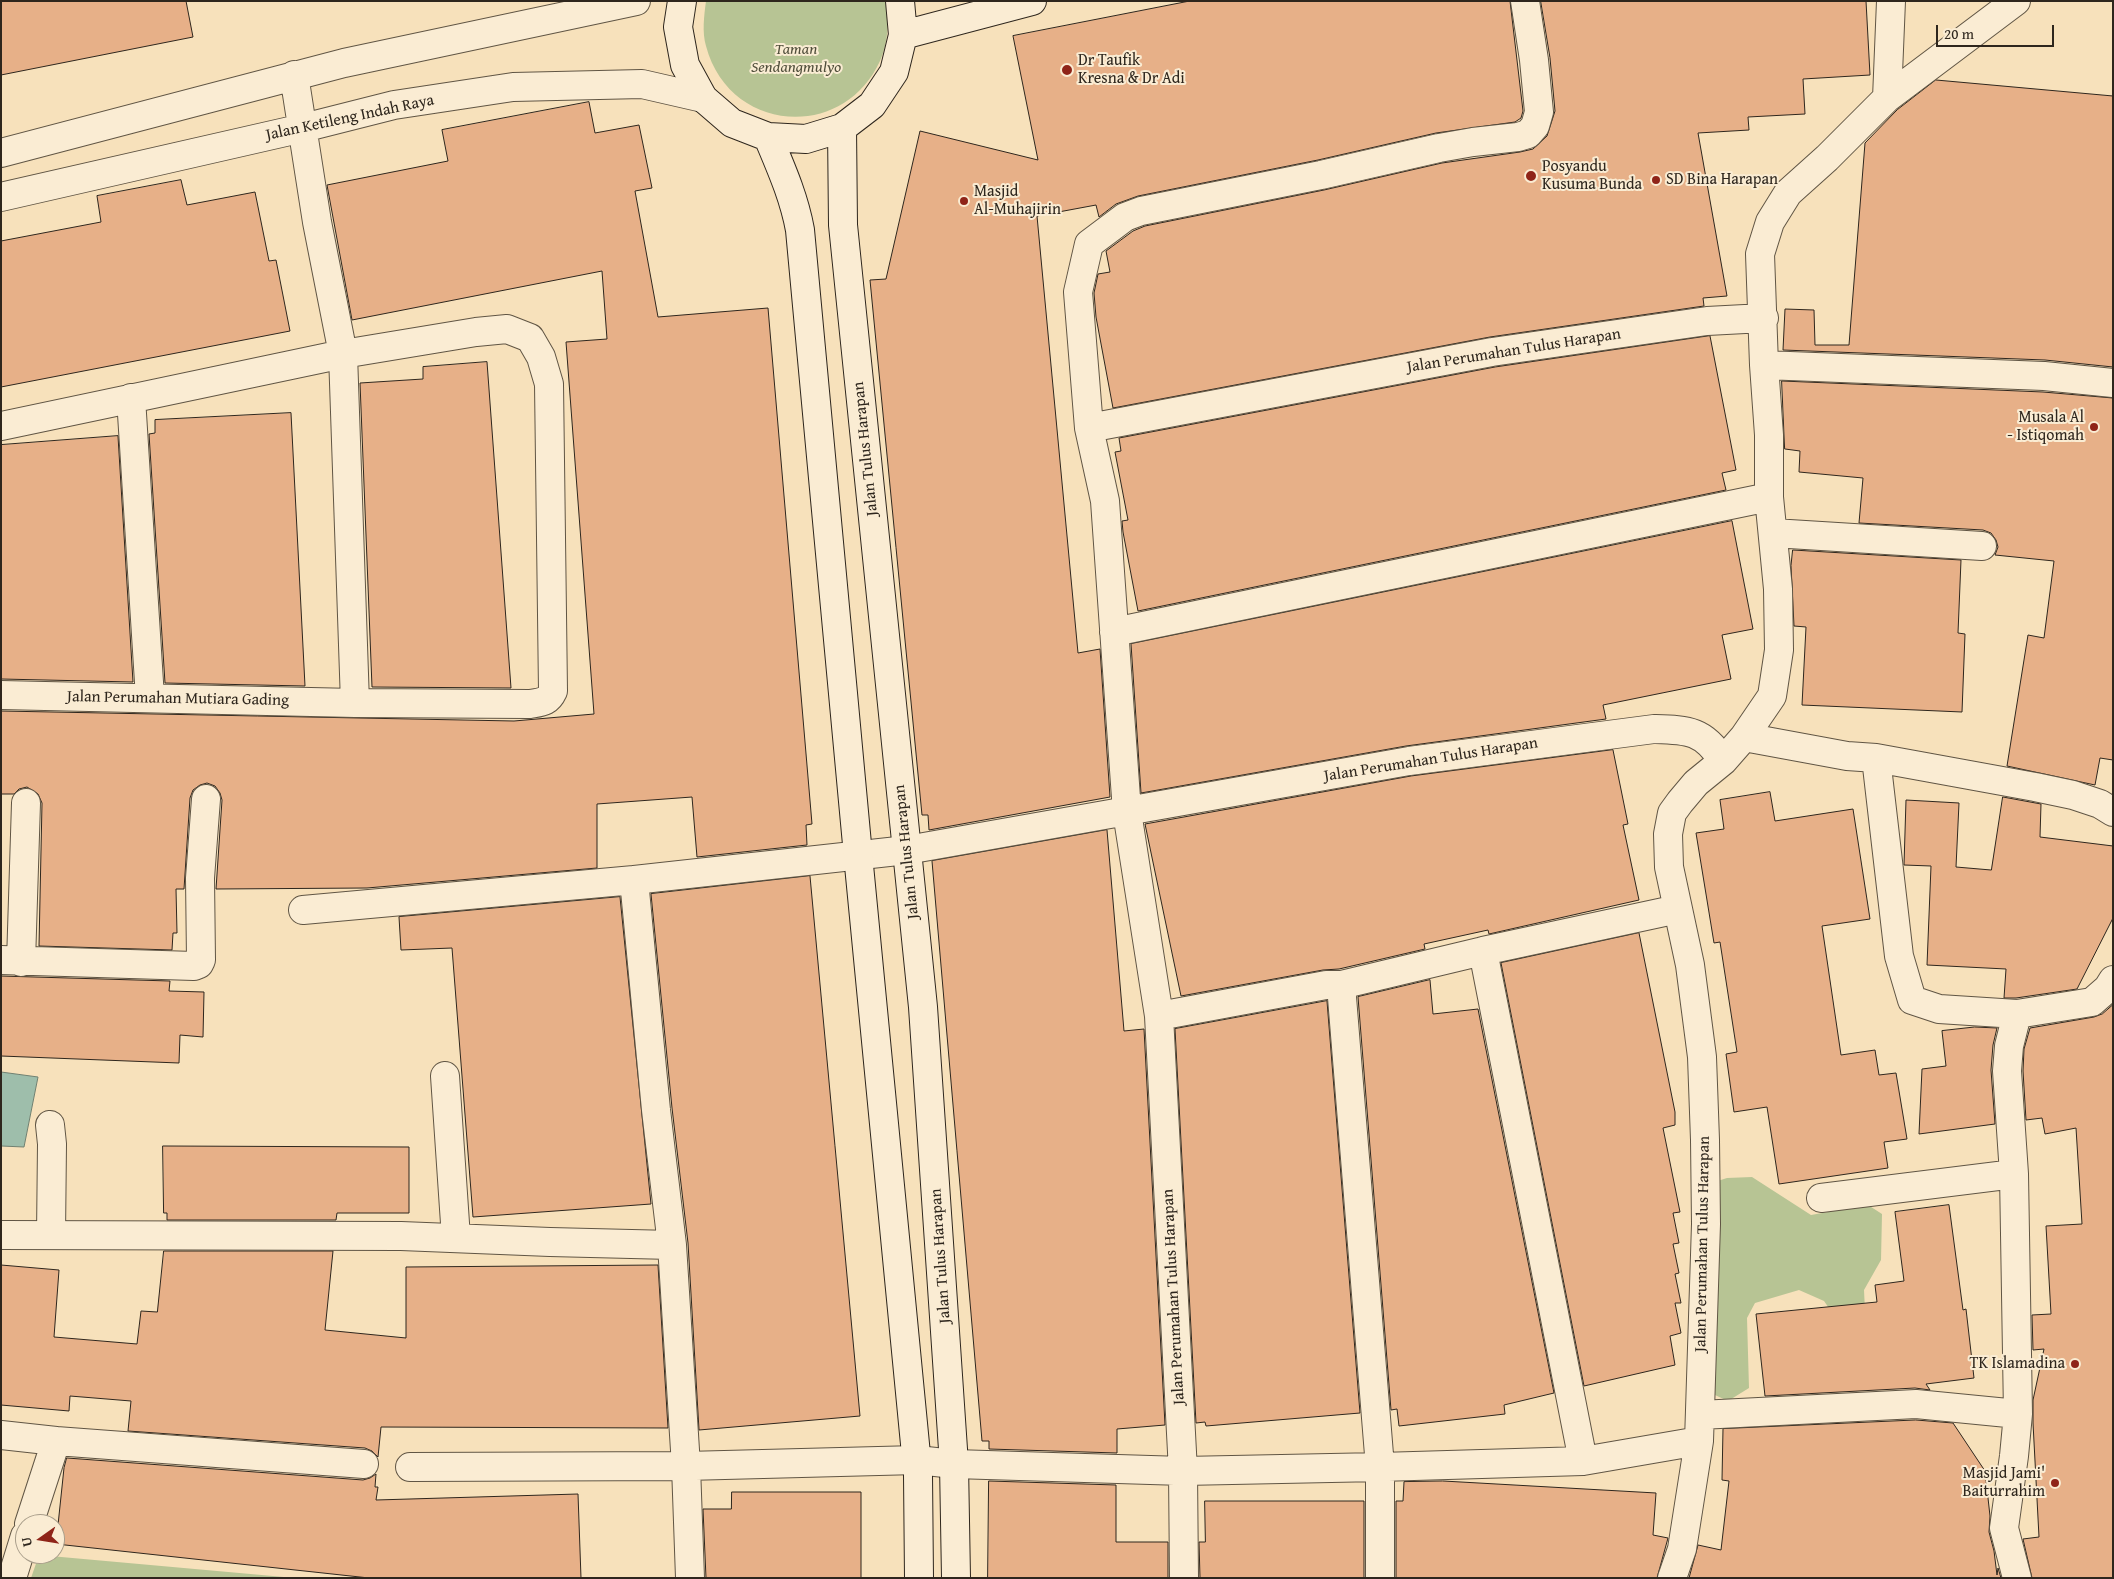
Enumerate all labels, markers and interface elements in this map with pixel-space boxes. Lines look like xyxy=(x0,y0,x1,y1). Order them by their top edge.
scale bar xyxy=(1939,15,2056,47)
text: 20 m xyxy=(1944,23,1974,44)
park label: Taman Sendangmulyo xyxy=(751,40,841,78)
place label: Dr Taufik Kresna & Dr Adi xyxy=(1078,51,1185,89)
marker: Dr Taufik Kresna & Dr Adi xyxy=(1060,63,1074,77)
street label: Jalan Ketileng Indah Raya xyxy=(264,91,436,145)
place label: Posyandu Kusuma Bunda xyxy=(1542,157,1642,195)
marker: Posyandu Kusuma Bunda xyxy=(1524,169,1538,183)
place label: SD Bina Harapan xyxy=(1666,170,1778,190)
marker: SD Bina Harapan xyxy=(1650,174,1662,186)
place label: Masjid Al-Muhajirin xyxy=(974,182,1061,220)
marker: Masjid Al-Muhajirin xyxy=(958,195,970,207)
street label: Jalan Perumahan Tulus Harapan xyxy=(1406,325,1622,377)
street label: Jalan Tulus Harapan xyxy=(849,381,883,517)
place label: Musala Al - Istiqomah xyxy=(2007,408,2084,446)
marker: Musala Al - Istiqomah xyxy=(2088,421,2100,433)
street label: Jalan Perumahan Mutiara Gading xyxy=(67,687,289,711)
street label: Jalan Perumahan Tulus Harapan xyxy=(1323,734,1539,786)
street label: Jalan Tulus Harapan xyxy=(890,784,924,920)
street label: Jalan Perumahan Tulus Harapan xyxy=(1692,1136,1714,1352)
street label: Jalan Tulus Harapan xyxy=(927,1188,955,1324)
street label: Jalan Perumahan Tulus Harapan xyxy=(1159,1189,1189,1405)
place label: TK Islamadina xyxy=(1970,1354,2065,1374)
marker: TK Islamadina xyxy=(2069,1358,2081,1370)
place label: Masjid Jami' Baiturrahim xyxy=(1962,1464,2045,1502)
marker: Masjid Jami' Baiturrahim xyxy=(2049,1477,2061,1489)
north arrow xyxy=(15,1514,65,1564)
text: U xyxy=(16,1535,37,1549)

